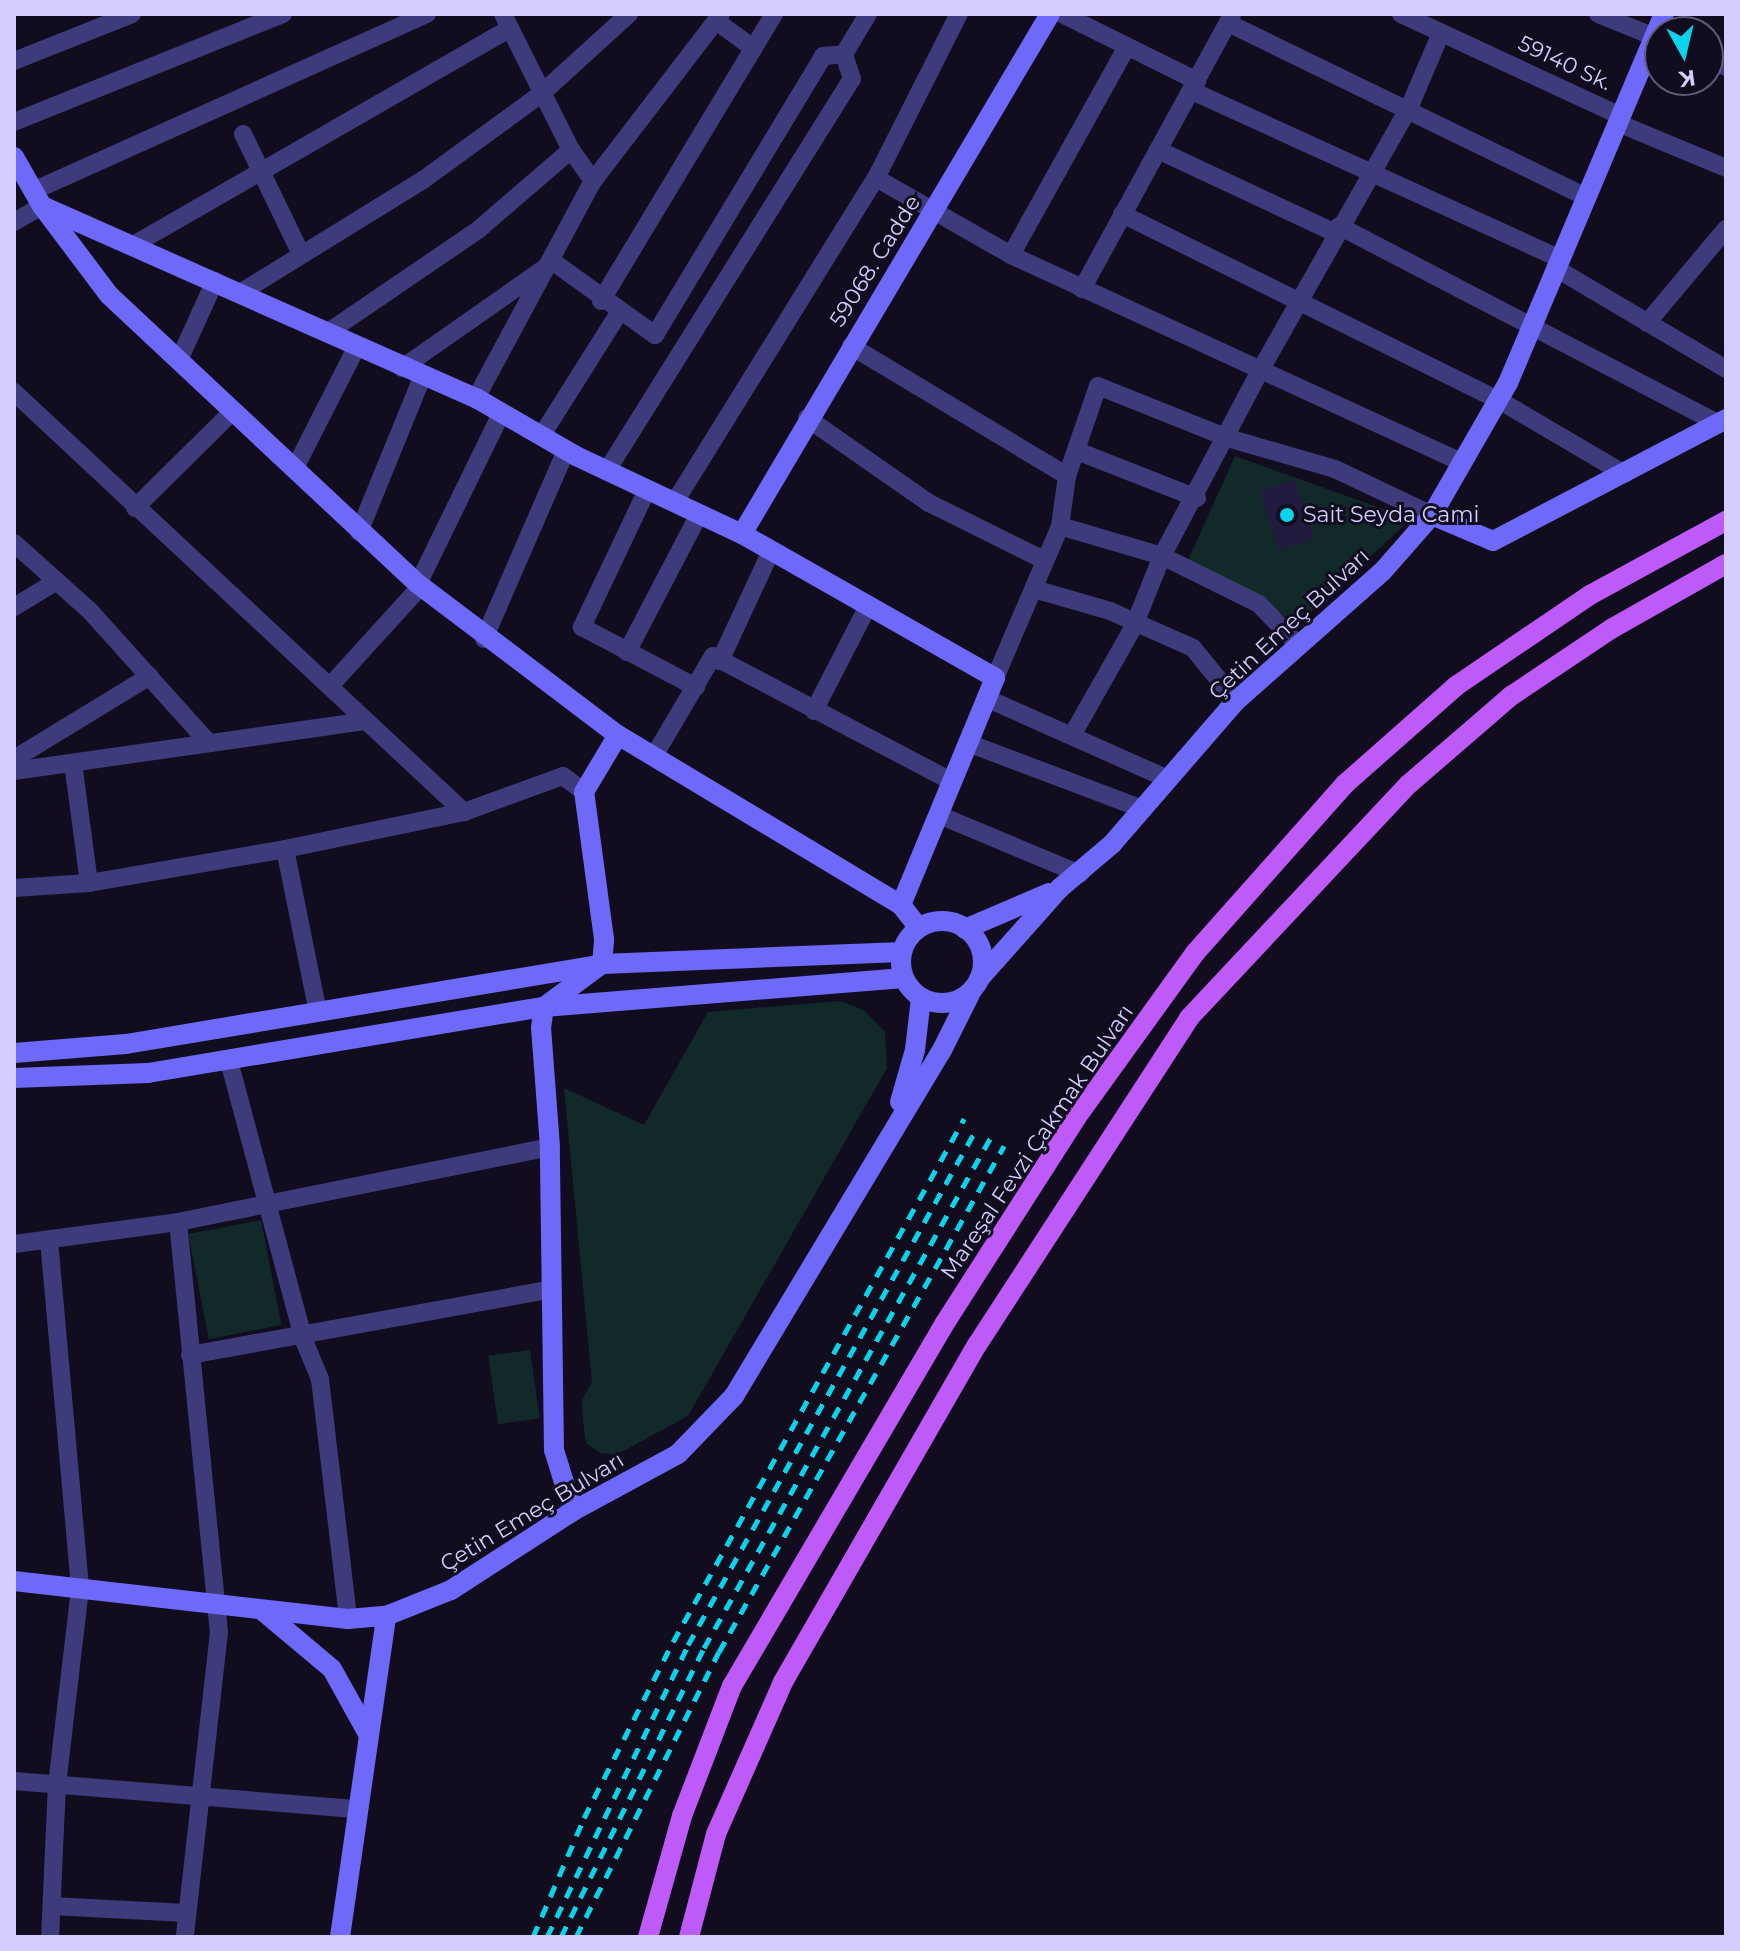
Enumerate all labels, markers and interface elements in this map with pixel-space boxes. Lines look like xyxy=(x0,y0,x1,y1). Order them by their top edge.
north arrow xyxy=(1644,16,1724,96)
street label: 59140 Sk. xyxy=(1514,30,1616,96)
text: K xyxy=(1677,64,1697,93)
street label: 59068. Cadde xyxy=(824,190,926,332)
place label: Sait Seyda Cami xyxy=(1303,502,1480,528)
marker: Sait Seyda Cami xyxy=(1278,506,1296,524)
street label: Çetin Emeç Bulvarı xyxy=(1203,543,1375,705)
street label: Mareşal Fevzi Çakmak Bulvarı xyxy=(935,1000,1139,1284)
street label: Çetin Emeç Bulvarı xyxy=(435,1447,629,1577)

